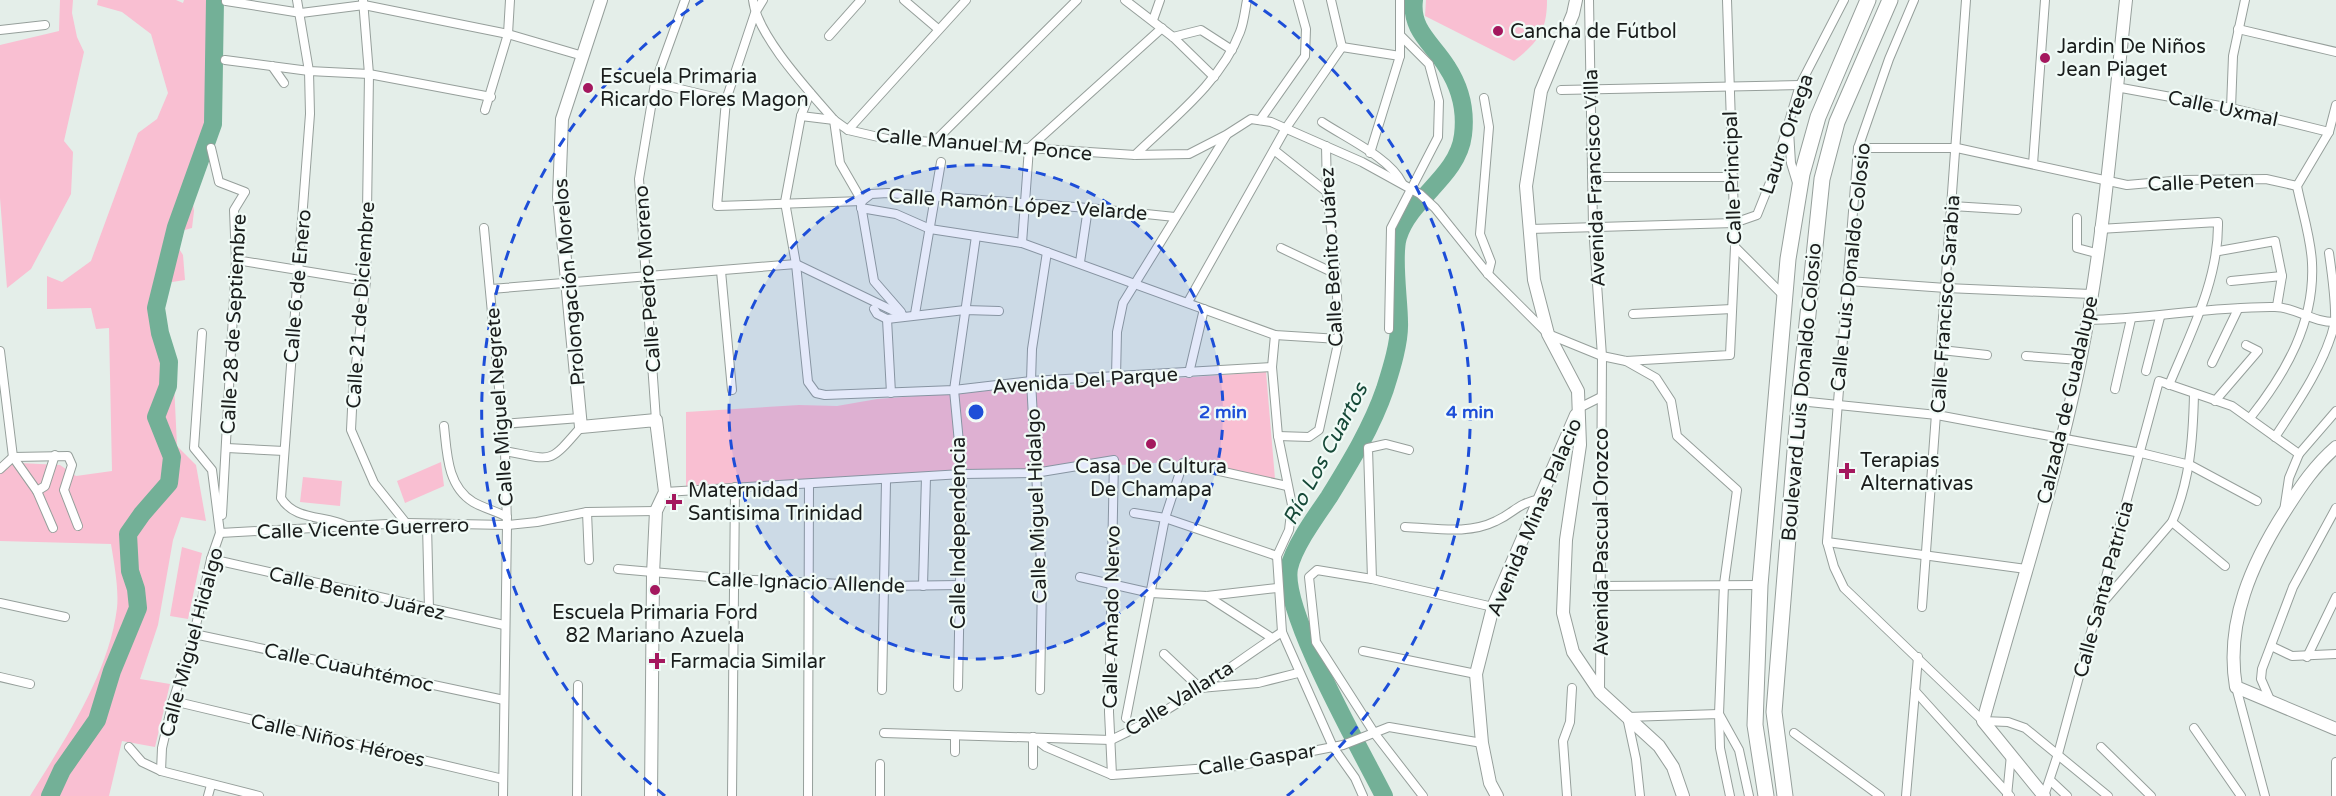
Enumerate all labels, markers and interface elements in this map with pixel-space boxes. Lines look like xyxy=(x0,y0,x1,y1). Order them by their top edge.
place label: Cancha de Fútbol xyxy=(1510,20,1677,44)
marker: Cancha de Fútbol xyxy=(1491,24,1505,38)
place label: Jardin De Niños Jean Piaget xyxy=(2057,35,2206,82)
marker: Jardin De Niños Jean Piaget xyxy=(2038,51,2052,65)
place label: Escuela Primaria Ricardo Flores Magon xyxy=(600,65,809,112)
street label: Avenida Francisco Villa xyxy=(1579,69,1611,287)
street label: Lauro Ortega xyxy=(1755,71,1819,198)
marker: Escuela Primaria Ricardo Flores Magon xyxy=(581,81,595,95)
street label: Calle Uxmal xyxy=(2166,86,2280,132)
street label: Calle Principal xyxy=(1719,110,1747,245)
street label: Calle Manuel M. Ponce xyxy=(875,124,1093,166)
street label: Calle Luis Donaldo Colosio xyxy=(1826,142,1876,393)
street label: Calle Benito Juárez xyxy=(1315,166,1349,348)
street label: Calle Peten xyxy=(2147,169,2255,197)
street label: Prolongación Morelos xyxy=(549,177,591,386)
street label: Calle Pedro Moreno xyxy=(629,184,667,373)
street label: Calle Ramón López Velarde xyxy=(888,184,1148,226)
street label: Calle Francisco Sarabia xyxy=(1926,194,1966,414)
street label: Calle 21 de Diciembre xyxy=(342,201,380,409)
street label: Calle 6 de Enero xyxy=(279,208,317,364)
street label: Calle 28 de Septiembre xyxy=(216,213,252,435)
street label: Boulevard Luis Donaldo Colosio xyxy=(1777,242,1827,542)
street label: Calzada de Guadalupe xyxy=(2032,294,2104,507)
street label: Calle Miguel Negrete xyxy=(481,307,519,507)
street label: Avenida Del Parque xyxy=(991,363,1179,399)
water label: Río Los Cuartos xyxy=(1278,378,1374,529)
text: 2 min xyxy=(1199,401,1247,423)
text: 4 min xyxy=(1446,401,1494,423)
centre of rings xyxy=(966,402,986,422)
street label: Calle Miguel Hidalgo xyxy=(1022,408,1052,604)
street label: Avenida Minas Palacio xyxy=(1482,415,1588,620)
street label: Avenida Pascual Orozco xyxy=(1590,428,1614,656)
street label: Calle Independencia xyxy=(947,437,971,629)
marker: Casa De Cultura De Chamapa xyxy=(1144,437,1158,451)
place label: Terapias Alternativas xyxy=(1860,449,1973,496)
place label: Casa De Cultura De Chamapa xyxy=(1075,455,1227,502)
marker: Terapias Alternativas xyxy=(1838,462,1856,480)
place label: Maternidad Santisima Trinidad xyxy=(688,479,863,526)
marker: Maternidad Santisima Trinidad xyxy=(665,493,683,511)
street label: Calle Santa Patricia xyxy=(2069,498,2139,680)
street label: Calle Vicente Guerrero xyxy=(256,513,470,545)
street label: Calle Amado Nervo xyxy=(1098,525,1126,709)
street label: Calle Miguel Hidalgo xyxy=(155,545,229,740)
street label: Calle Benito Juárez xyxy=(266,562,447,626)
street label: Calle Ignacio Allende xyxy=(706,568,905,598)
marker: Escuela Primaria Ford 82 Mariano Azuela xyxy=(648,583,662,597)
place label: Escuela Primaria Ford 82 Mariano Azuela xyxy=(552,601,758,648)
street label: Calle Cuauhtémoc xyxy=(262,638,436,698)
place label: Farmacia Similar xyxy=(670,650,826,674)
marker: Farmacia Similar xyxy=(648,652,666,670)
street label: Calle Vallarta xyxy=(1121,656,1238,742)
street label: Calle Niños Héroes xyxy=(248,709,427,773)
street label: Calle Gaspar xyxy=(1196,739,1318,781)

